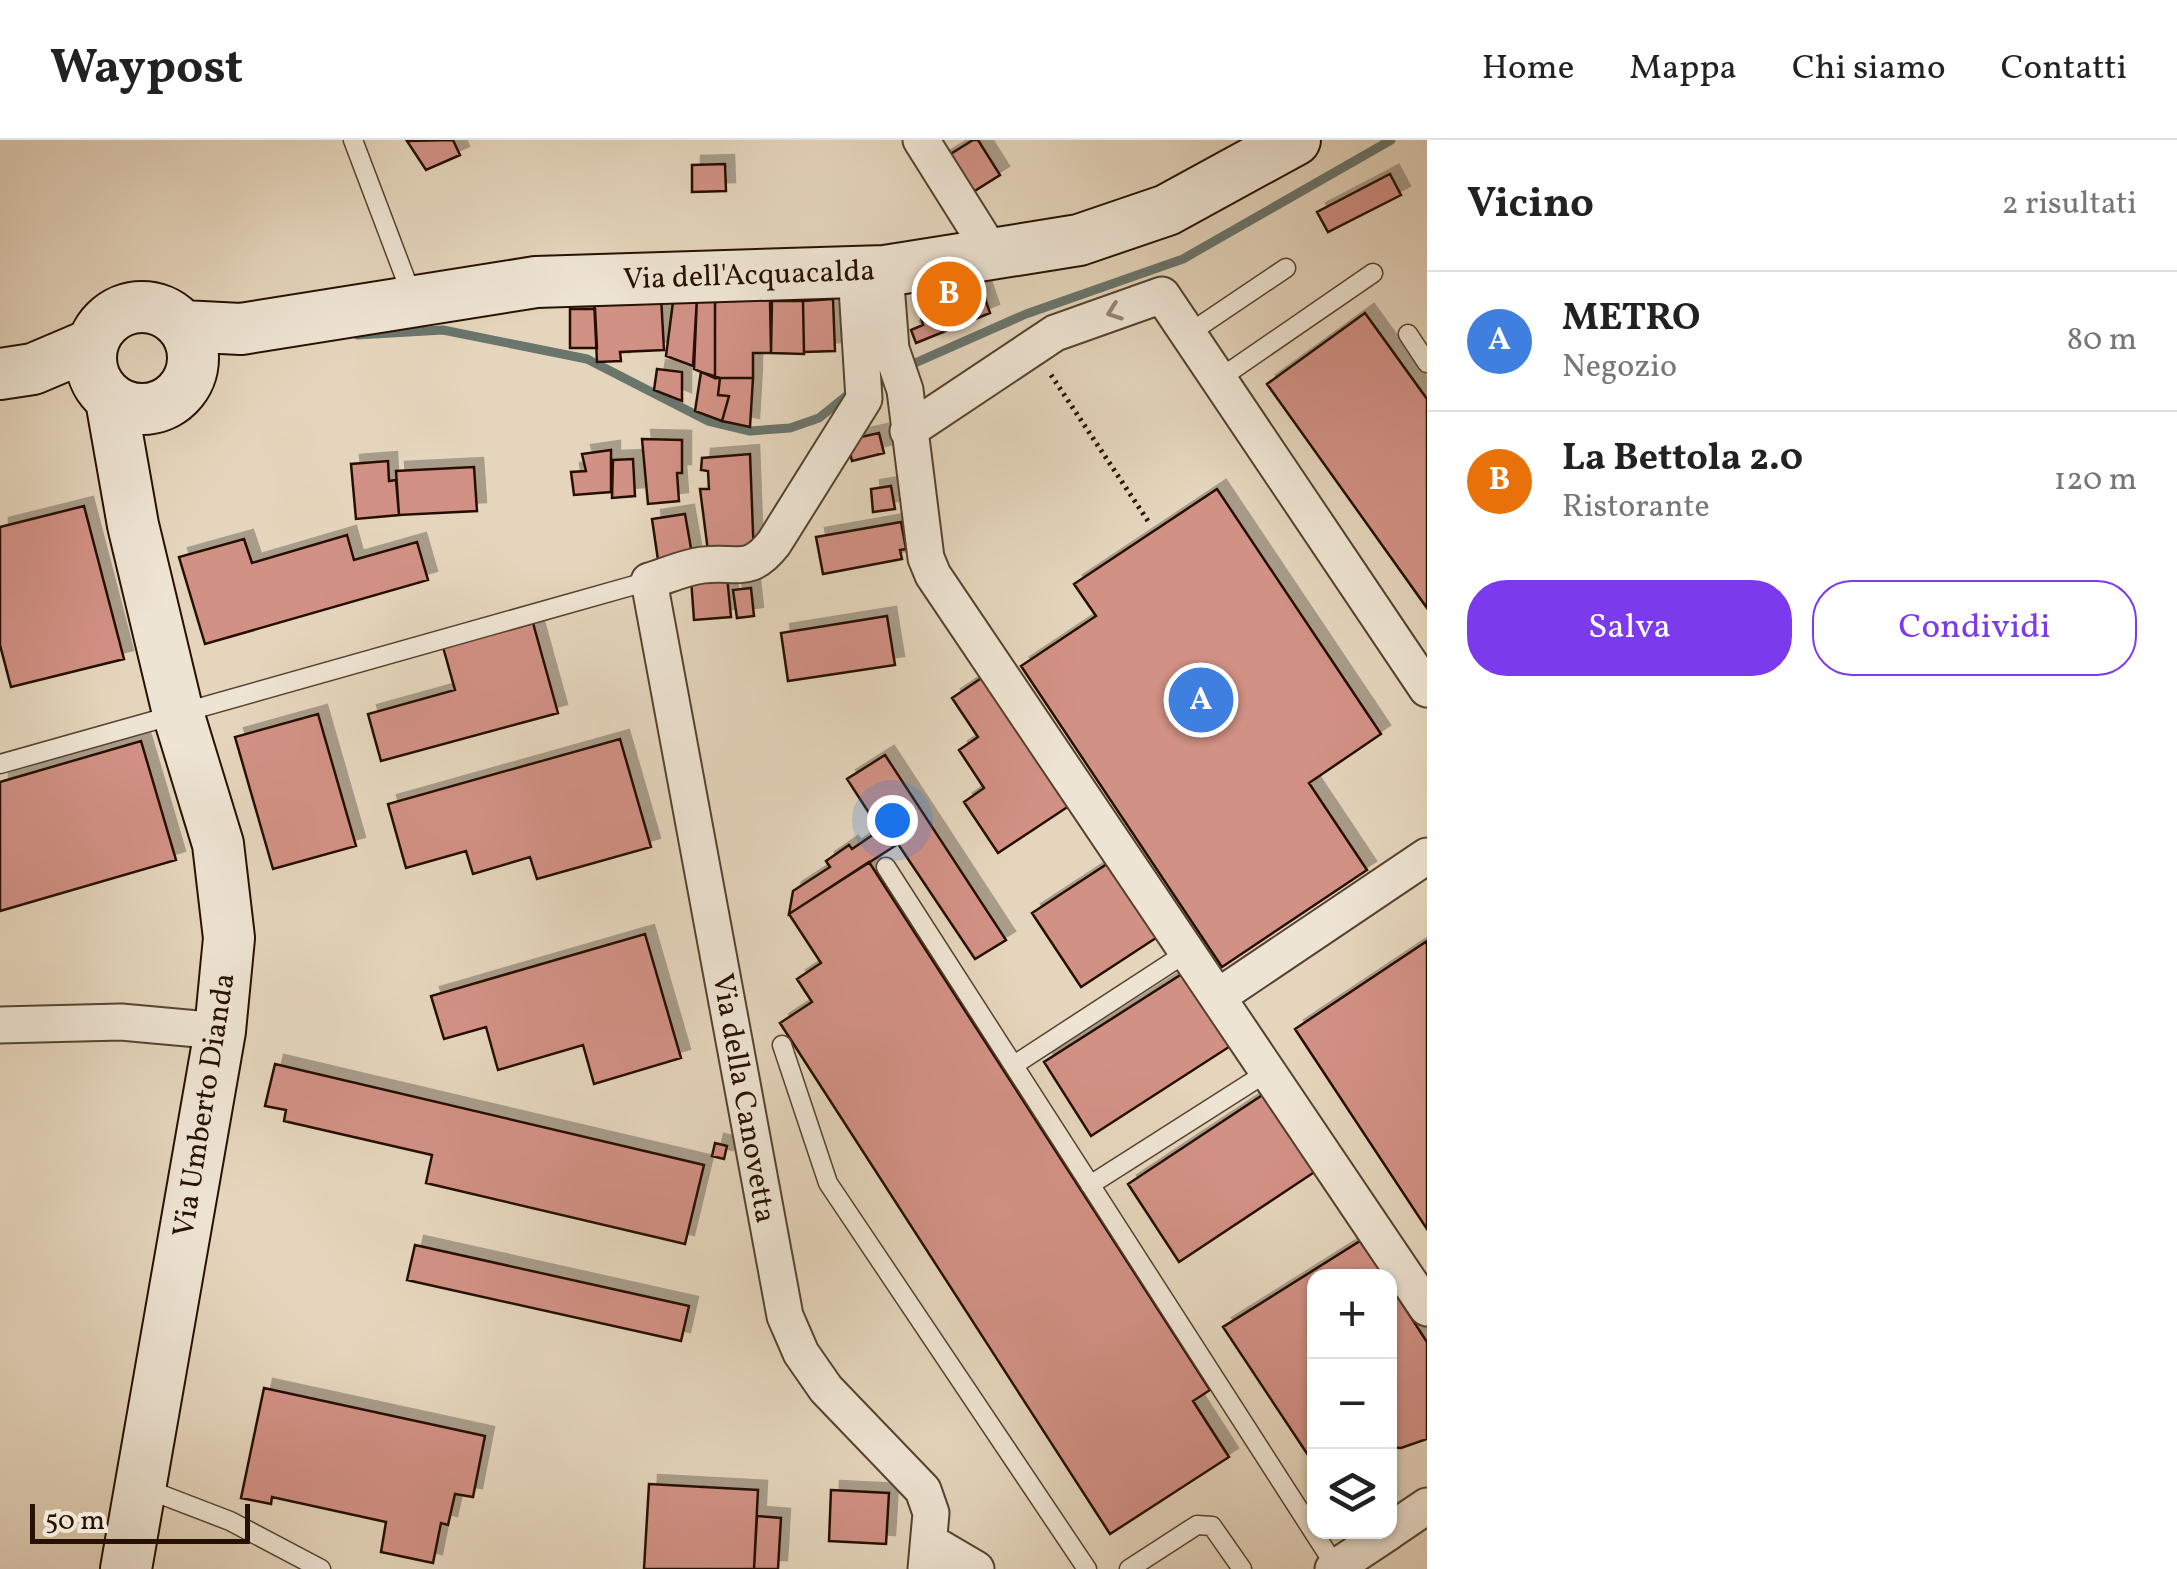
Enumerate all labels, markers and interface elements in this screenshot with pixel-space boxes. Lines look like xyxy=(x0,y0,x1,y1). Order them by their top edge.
text: Waypost xyxy=(50,36,243,103)
text: Home xyxy=(1482,45,1574,93)
text: Mappa xyxy=(1629,45,1737,93)
text: Chi siamo xyxy=(1792,45,1946,93)
text: Contatti xyxy=(2001,45,2127,93)
text: Vicino xyxy=(1467,176,1594,235)
text: 2 risultati xyxy=(2002,183,2137,227)
street label: Via dell'Acquacalda xyxy=(622,251,876,301)
pin: B xyxy=(916,256,982,332)
text: METRO xyxy=(1562,293,1700,346)
one-way arrow xyxy=(1106,300,1123,321)
text: A xyxy=(1488,319,1511,363)
text: 80 m xyxy=(2067,319,2137,363)
text: Negozio xyxy=(1562,346,1677,390)
text: La Bettola 2.0 xyxy=(1562,433,1803,486)
text: B xyxy=(1489,459,1510,503)
text: 120 m xyxy=(2054,459,2137,503)
text: Ristorante xyxy=(1562,486,1710,530)
button: Salva xyxy=(1467,580,1792,676)
button: Condividi xyxy=(1812,580,2137,676)
pin: A xyxy=(1168,662,1234,738)
your location xyxy=(867,795,918,846)
street label: Via Umberto Dianda xyxy=(163,970,247,1240)
street label: Via della Canovetta xyxy=(700,970,786,1226)
map controls xyxy=(1307,1269,1397,1539)
button: + xyxy=(1307,1269,1397,1359)
button: − xyxy=(1307,1359,1397,1449)
button: layers xyxy=(1307,1449,1397,1539)
scale bar xyxy=(30,1499,250,1544)
text: 50 m xyxy=(45,1502,105,1541)

